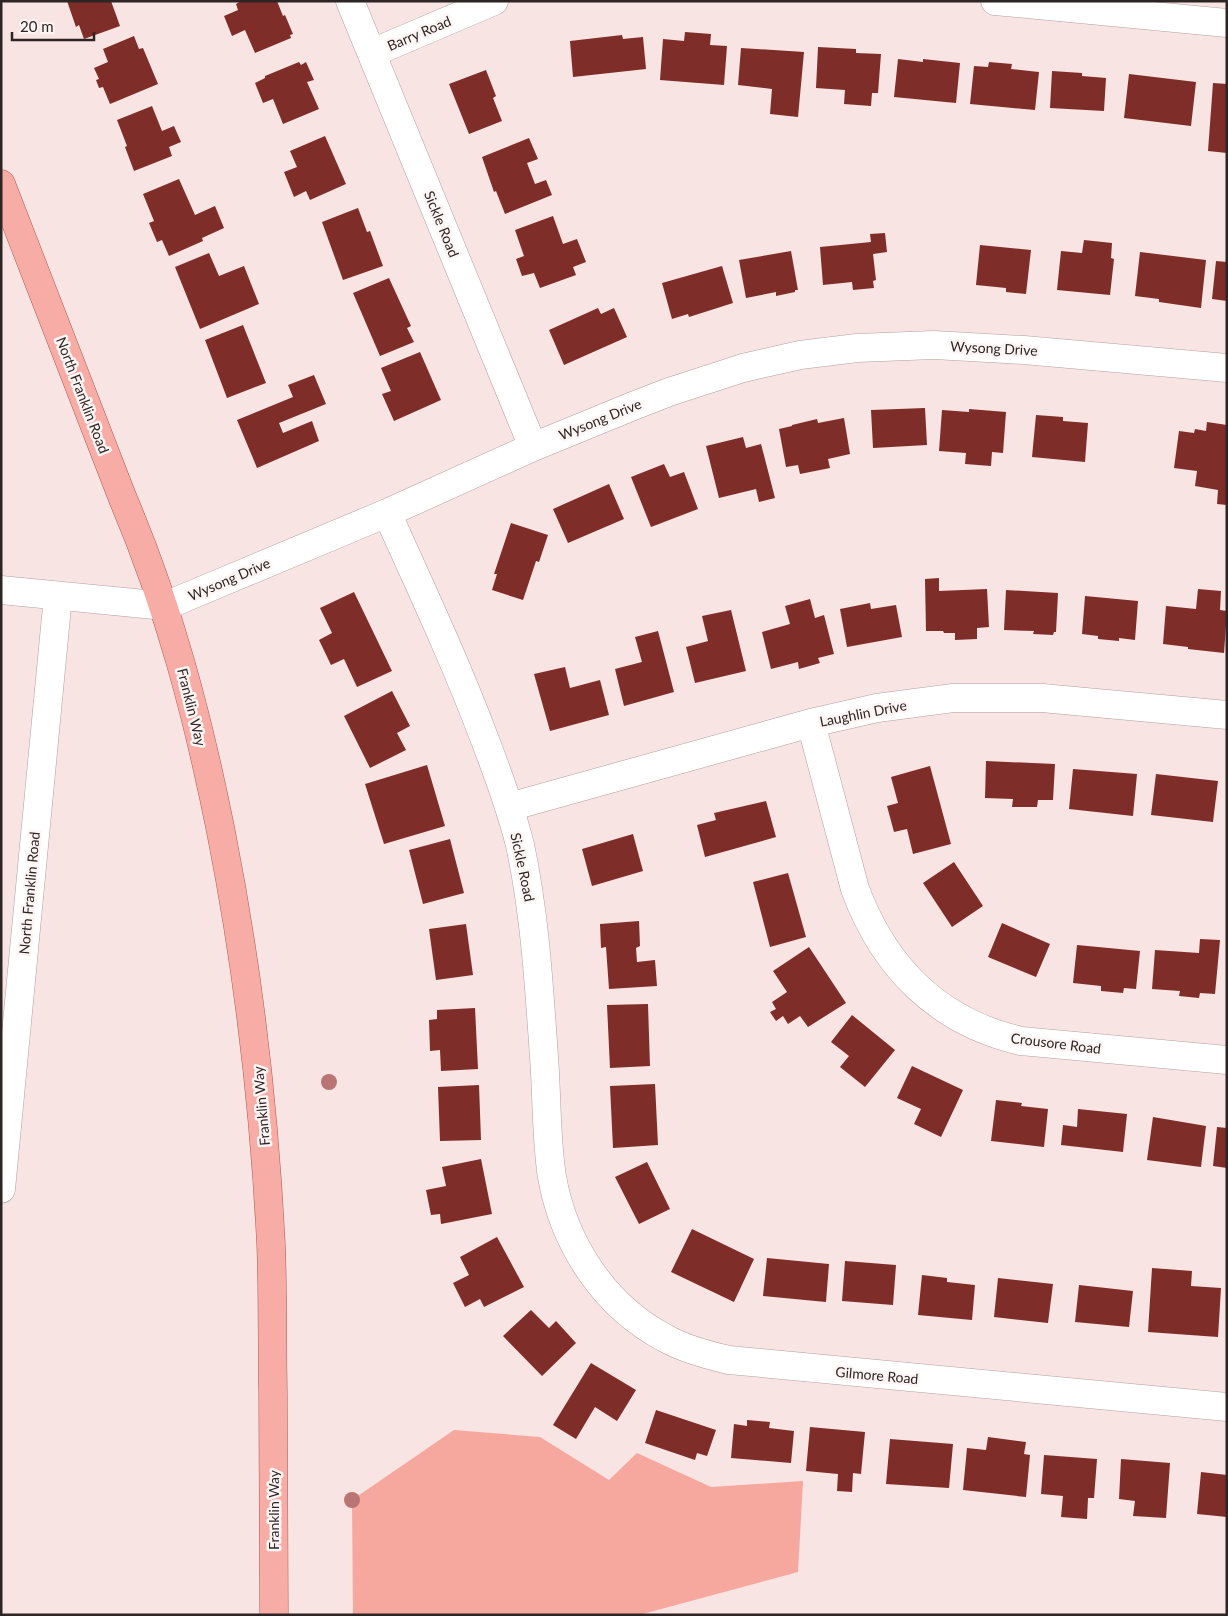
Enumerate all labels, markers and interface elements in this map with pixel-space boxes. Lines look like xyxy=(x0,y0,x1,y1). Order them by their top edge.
scale bar xyxy=(12,10,95,42)
street label: Barry Road xyxy=(385,12,453,54)
text: 20 m xyxy=(20,17,54,35)
street label: Sickle Road xyxy=(421,188,463,260)
street label: North Franklin Road xyxy=(53,334,113,456)
street label: Wysong Drive xyxy=(950,337,1038,359)
street label: Wysong Drive xyxy=(556,395,644,443)
street label: Wysong Drive xyxy=(185,554,273,604)
street label: Franklin Way xyxy=(174,666,210,749)
street label: Laughlin Drive xyxy=(818,696,908,730)
street label: North Franklin Road xyxy=(15,831,43,955)
street label: Sickle Road xyxy=(507,831,539,903)
street label: Crousore Road xyxy=(1010,1029,1102,1057)
street label: Franklin Way xyxy=(249,1065,273,1146)
street label: Gilmore Road xyxy=(835,1363,919,1387)
street label: Franklin Way xyxy=(265,1469,282,1550)

